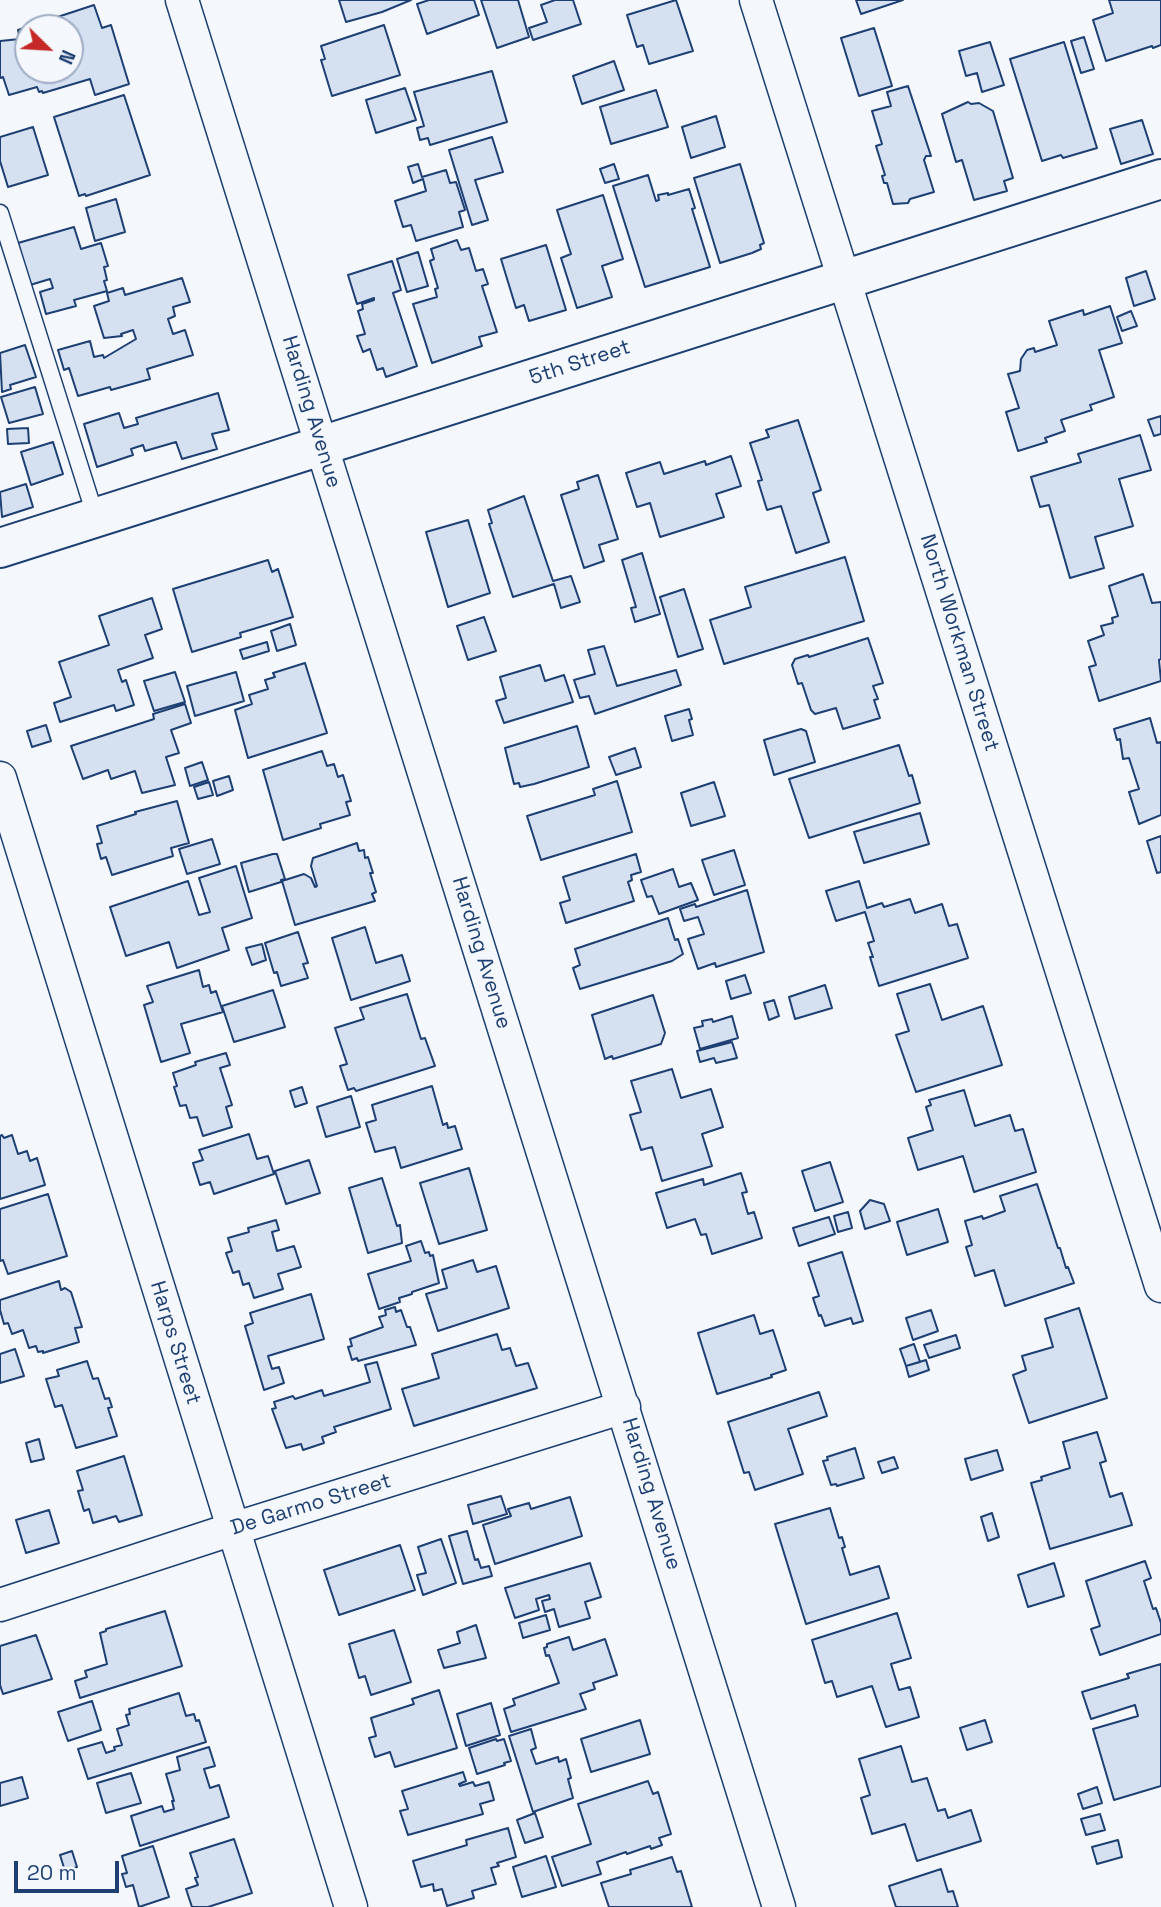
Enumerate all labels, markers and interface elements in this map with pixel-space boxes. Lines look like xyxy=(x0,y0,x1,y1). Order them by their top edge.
north arrow xyxy=(14,14,84,84)
text: N xyxy=(53,46,81,68)
street label: Harding Avenue xyxy=(276,333,346,491)
street label: 5th Street xyxy=(526,335,634,391)
street label: North Workman Street xyxy=(914,531,1004,755)
street label: Harding Avenue xyxy=(446,874,516,1032)
street label: Harps Street xyxy=(144,1278,206,1408)
street label: Harding Avenue xyxy=(616,1415,686,1573)
street label: De Garmo Street xyxy=(228,1469,394,1541)
scale bar xyxy=(18,1848,122,1892)
text: 20 m xyxy=(27,1859,77,1886)

